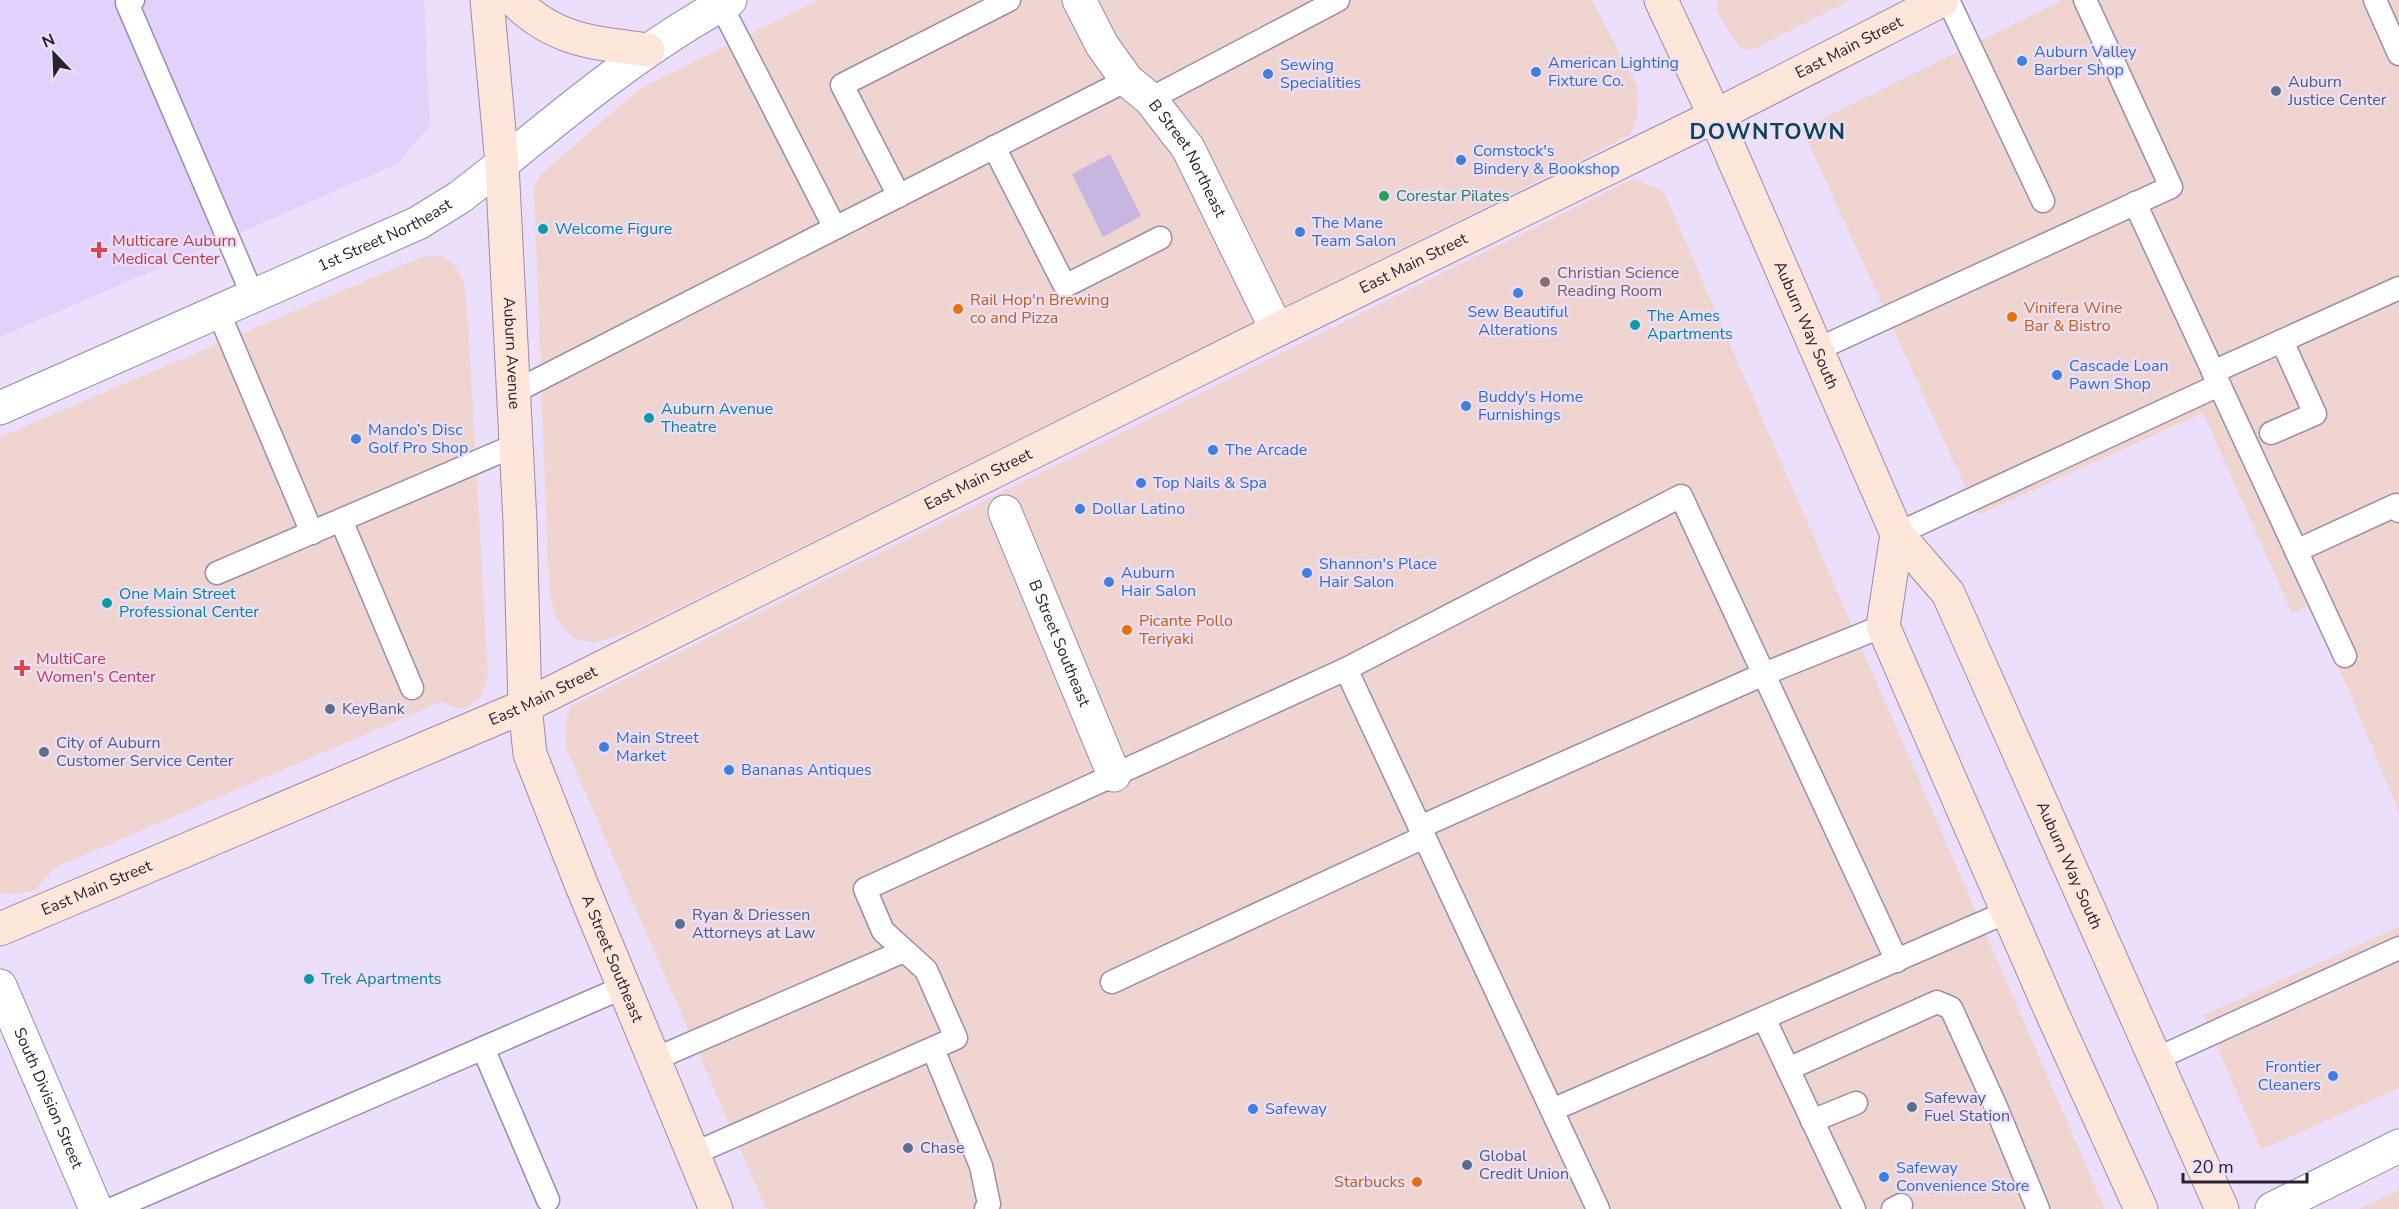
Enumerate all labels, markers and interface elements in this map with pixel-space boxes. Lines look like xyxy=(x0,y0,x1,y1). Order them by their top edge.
street label: East Main Street xyxy=(1791,11,1907,84)
north arrow xyxy=(24,24,84,84)
text: N xyxy=(39,29,58,54)
place label: Auburn Valley Barber Shop xyxy=(2034,41,2137,81)
place label: American Lighting Fixture Co. xyxy=(1548,52,1679,92)
place label: Sewing Specialities xyxy=(1280,54,1361,94)
marker: Auburn Valley Barber Shop xyxy=(2015,54,2029,68)
marker: American Lighting Fixture Co. xyxy=(1529,65,1543,79)
marker: Sewing Specialities xyxy=(1261,67,1275,81)
place label: Auburn Justice Center xyxy=(2287,71,2387,111)
marker: Auburn Justice Center xyxy=(2269,84,2283,98)
street label: B Street Northeast xyxy=(1143,95,1231,221)
district label: DOWNTOWN xyxy=(1689,117,1847,147)
place label: Comstock's Bindery & Bookshop xyxy=(1473,140,1620,180)
marker: Comstock's Bindery & Bookshop xyxy=(1454,153,1468,167)
place label: Corestar Pilates xyxy=(1396,185,1510,207)
marker: Corestar Pilates xyxy=(1377,189,1391,203)
street label: 1st Street Northeast xyxy=(314,193,457,277)
place label: The Mane Team Salon xyxy=(1312,212,1396,252)
place label: Welcome Figure xyxy=(555,218,672,240)
marker: Welcome Figure xyxy=(536,222,550,236)
marker: The Mane Team Salon xyxy=(1293,225,1307,239)
street label: East Main Street xyxy=(1356,227,1472,299)
place label: Multicare Auburn Medical Center xyxy=(112,230,236,270)
marker: Multicare Auburn Medical Center xyxy=(90,241,108,259)
street label: Auburn Way South xyxy=(1768,258,1844,393)
place label: Christian Science Reading Room xyxy=(1557,262,1679,302)
marker: Christian Science Reading Room xyxy=(1538,275,1552,289)
marker: Sew Beautiful Alterations xyxy=(1511,286,1525,300)
place label: Rail Hop'n Brewing co and Pizza xyxy=(970,289,1109,329)
street label: Auburn Avenue xyxy=(498,296,525,410)
place label: Vinifera Wine Bar & Bistro xyxy=(2023,297,2122,337)
place label: Sew Beautiful Alterations xyxy=(1468,301,1569,341)
marker: Rail Hop'n Brewing co and Pizza xyxy=(951,302,965,316)
place label: The Ames Apartments xyxy=(1647,305,1733,345)
marker: Vinifera Wine Bar & Bistro xyxy=(2005,310,2019,324)
marker: The Ames Apartments xyxy=(1628,318,1642,332)
place label: Cascade Loan Pawn Shop xyxy=(2069,355,2169,395)
marker: Cascade Loan Pawn Shop xyxy=(2050,368,2064,382)
place label: Buddy's Home Furnishings xyxy=(1478,386,1583,426)
place label: Auburn Avenue Theatre xyxy=(661,398,773,438)
marker: Buddy's Home Furnishings xyxy=(1459,399,1473,413)
marker: Auburn Avenue Theatre xyxy=(642,411,656,425)
place label: Mando’s Disc Golf Pro Shop xyxy=(368,419,468,459)
marker: Mando’s Disc Golf Pro Shop xyxy=(349,432,363,446)
place label: The Arcade xyxy=(1225,439,1307,461)
street label: East Main Street xyxy=(920,443,1036,516)
marker: The Arcade xyxy=(1206,443,1220,457)
place label: Top Nails & Spa xyxy=(1153,472,1267,494)
marker: Top Nails & Spa xyxy=(1134,476,1148,490)
place label: Dollar Latino xyxy=(1092,498,1185,520)
marker: Dollar Latino xyxy=(1073,502,1087,516)
place label: Shannon's Place Hair Salon xyxy=(1319,553,1437,593)
place label: Auburn Hair Salon xyxy=(1121,562,1196,602)
marker: Shannon's Place Hair Salon xyxy=(1300,566,1314,580)
marker: Auburn Hair Salon xyxy=(1102,575,1116,589)
street label: B Street Southeast xyxy=(1023,576,1096,710)
place label: One Main Street Professional Center xyxy=(119,583,259,623)
marker: One Main Street Professional Center xyxy=(100,596,114,610)
place label: Picante Pollo Teriyaki xyxy=(1139,610,1233,650)
marker: Picante Pollo Teriyaki xyxy=(1120,623,1134,637)
place label: MultiCare Women's Center xyxy=(36,648,156,688)
marker: MultiCare Women's Center xyxy=(13,659,31,677)
street label: East Main Street xyxy=(485,660,601,731)
place label: KeyBank xyxy=(342,698,406,720)
marker: KeyBank xyxy=(323,702,337,716)
place label: Main Street Market xyxy=(616,727,699,767)
place label: City of Auburn Customer Service Center xyxy=(56,732,234,772)
marker: Main Street Market xyxy=(597,740,611,754)
marker: City of Auburn Customer Service Center xyxy=(37,745,51,759)
place label: Bananas Antiques xyxy=(741,759,872,781)
marker: Bananas Antiques xyxy=(722,763,736,777)
street label: Auburn Way South xyxy=(2031,798,2107,933)
street label: East Main Street xyxy=(38,855,156,921)
street label: A Street Southeast xyxy=(576,891,649,1026)
place label: Ryan & Driessen Attorneys at Law xyxy=(692,904,816,944)
marker: Ryan & Driessen Attorneys at Law xyxy=(673,917,687,931)
place label: Trek Apartments xyxy=(321,968,441,990)
marker: Trek Apartments xyxy=(302,972,316,986)
street label: South Division Street xyxy=(8,1024,88,1172)
place label: Frontier Cleaners xyxy=(2258,1056,2321,1096)
marker: Frontier Cleaners xyxy=(2326,1069,2340,1083)
place label: Safeway Fuel Station xyxy=(1924,1087,2010,1127)
place label: Safeway xyxy=(1265,1098,1328,1120)
marker: Safeway Fuel Station xyxy=(1905,1100,1919,1114)
marker: Safeway xyxy=(1246,1102,1260,1116)
place label: Chase xyxy=(920,1137,965,1159)
marker: Chase xyxy=(901,1141,915,1155)
place label: Global Credit Union xyxy=(1479,1145,1569,1185)
scale bar xyxy=(2183,1146,2308,1184)
text: 20 m xyxy=(2192,1155,2234,1179)
place label: Safeway Convenience Store xyxy=(1896,1157,2029,1197)
marker: Global Credit Union xyxy=(1460,1158,1474,1172)
marker: Safeway Convenience Store xyxy=(1877,1170,1891,1184)
place label: Starbucks xyxy=(1334,1171,1405,1193)
marker: Starbucks xyxy=(1410,1175,1424,1189)

